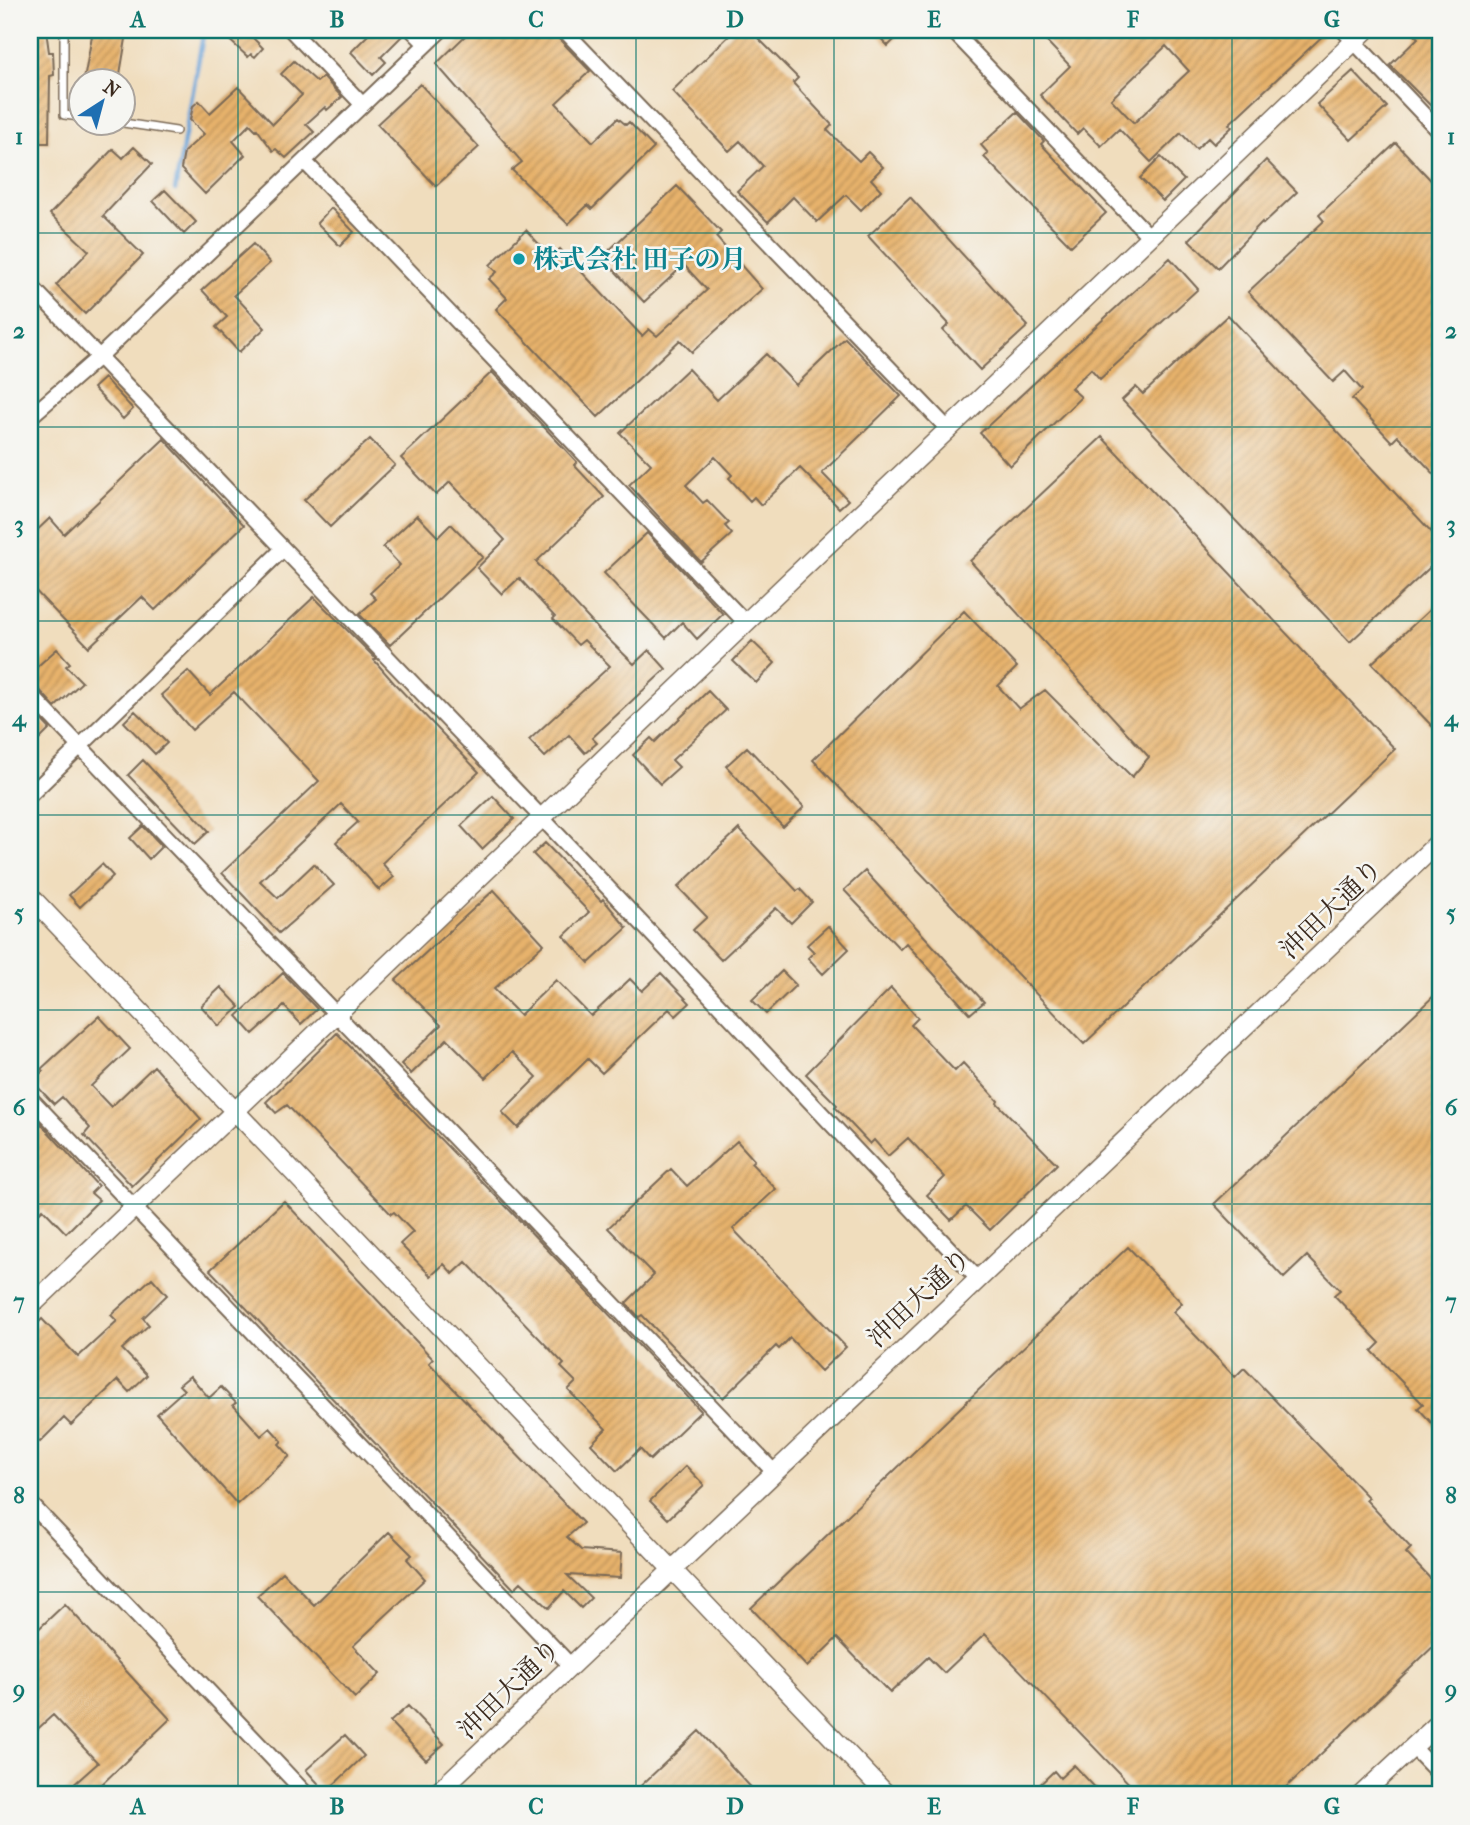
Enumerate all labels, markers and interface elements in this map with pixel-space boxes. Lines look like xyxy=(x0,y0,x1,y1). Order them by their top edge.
text: A xyxy=(129,6,147,33)
text: B xyxy=(330,6,345,33)
text: C xyxy=(528,6,544,33)
text: D xyxy=(726,6,744,33)
text: E xyxy=(927,6,941,33)
text: F xyxy=(1126,6,1140,33)
text: G xyxy=(1324,6,1340,33)
north arrow xyxy=(66,66,136,136)
text: N xyxy=(99,76,124,103)
text: 1 xyxy=(15,123,23,150)
text: 1 xyxy=(1447,123,1455,150)
place label: 株式会社 田子の月 xyxy=(533,244,747,275)
marker: 株式会社 田子の月 xyxy=(511,251,527,267)
text: 2 xyxy=(13,317,25,344)
text: 2 xyxy=(1445,317,1457,344)
text: 3 xyxy=(14,511,24,538)
text: 3 xyxy=(1446,511,1456,538)
text: 4 xyxy=(11,705,27,732)
text: 4 xyxy=(1443,705,1459,732)
street label: 沖田大通り xyxy=(1273,853,1389,965)
text: 5 xyxy=(14,899,24,926)
text: 5 xyxy=(1446,899,1456,926)
text: 6 xyxy=(13,1094,26,1121)
text: 6 xyxy=(1445,1094,1458,1121)
street label: 沖田大通り xyxy=(861,1242,977,1354)
text: 7 xyxy=(12,1288,25,1315)
text: 7 xyxy=(1444,1288,1457,1315)
text: 8 xyxy=(13,1482,25,1509)
text: 8 xyxy=(1445,1482,1457,1509)
street label: 沖田大通り xyxy=(451,1633,567,1745)
text: 9 xyxy=(12,1676,25,1703)
text: 9 xyxy=(1444,1676,1457,1703)
text: A xyxy=(129,1793,147,1820)
text: B xyxy=(330,1793,345,1820)
text: C xyxy=(528,1793,544,1820)
text: D xyxy=(726,1793,744,1820)
text: E xyxy=(927,1793,941,1820)
text: F xyxy=(1126,1793,1140,1820)
text: G xyxy=(1324,1793,1340,1820)

